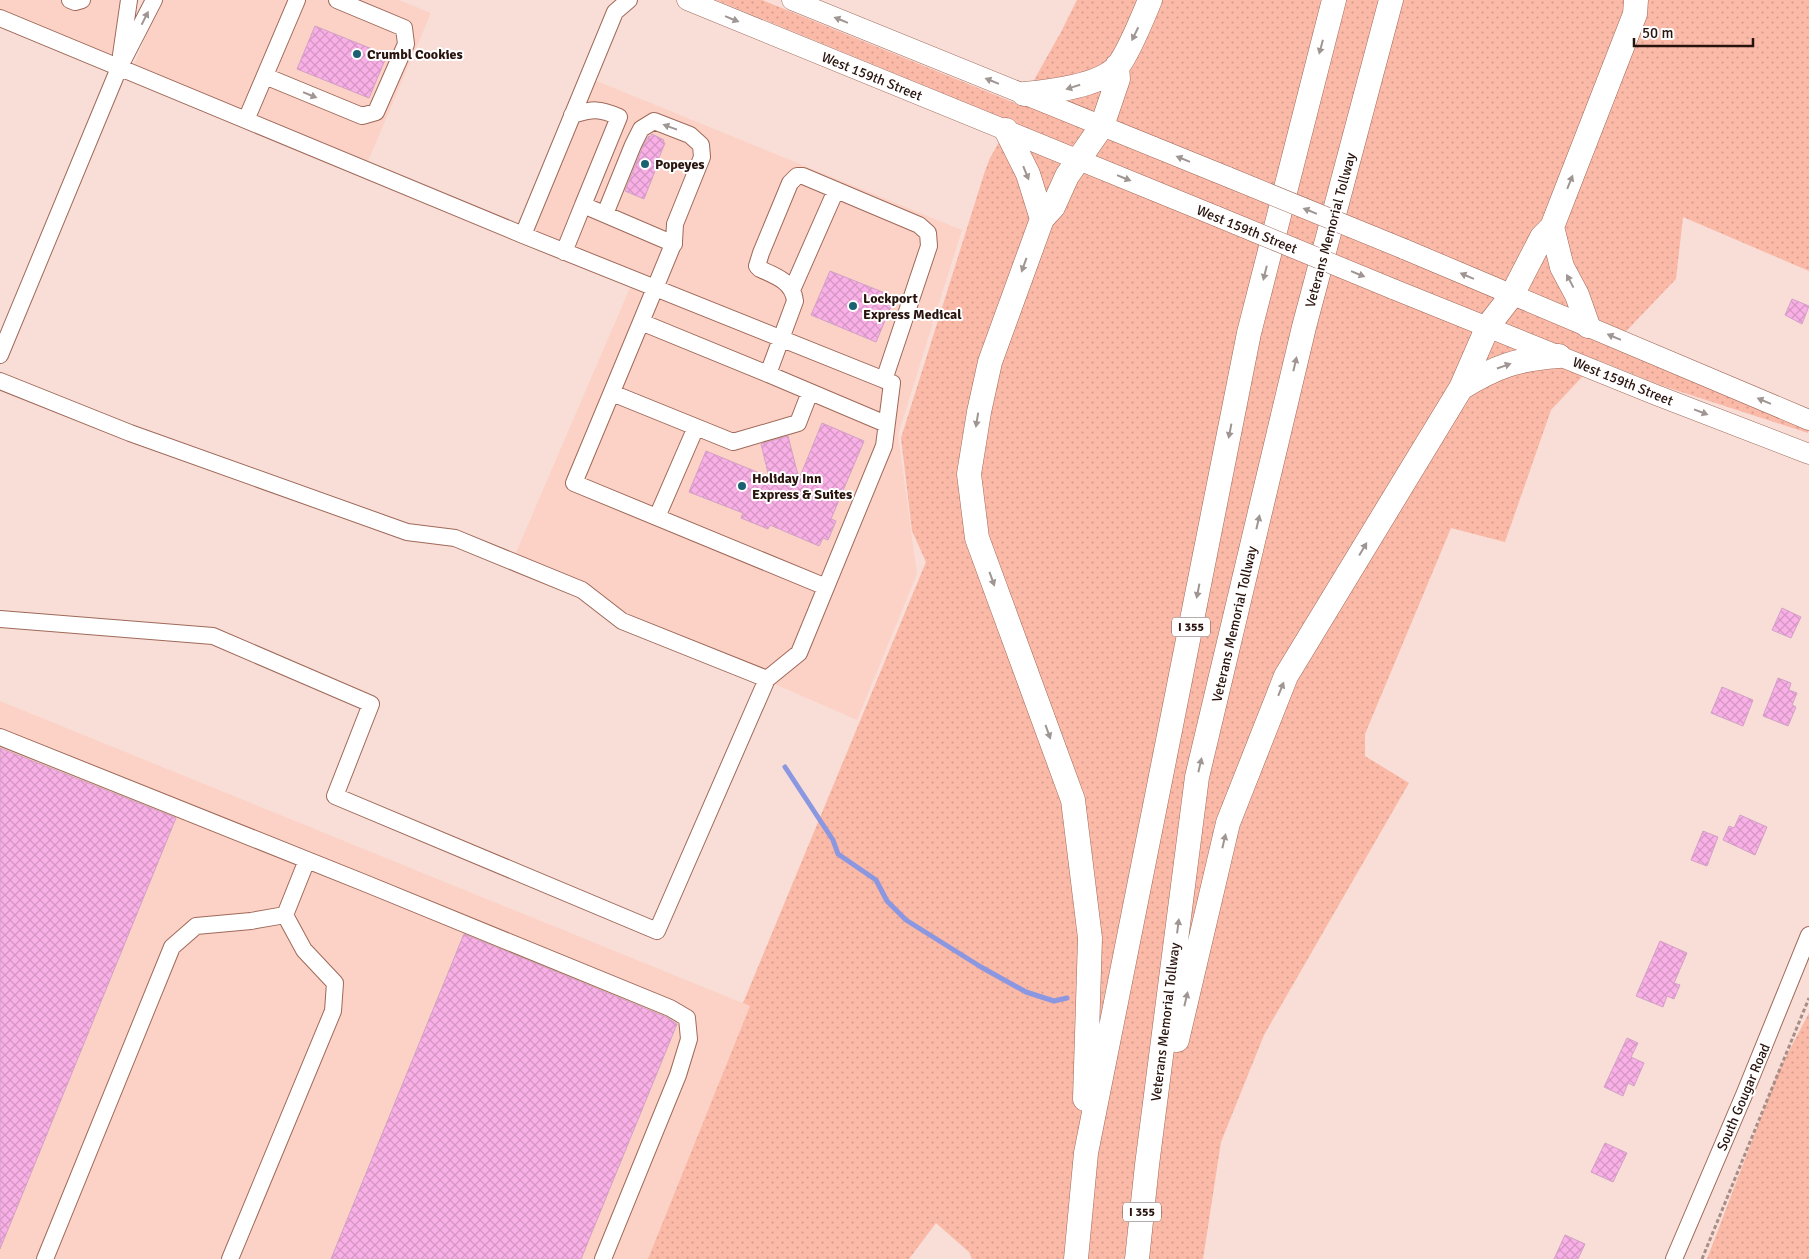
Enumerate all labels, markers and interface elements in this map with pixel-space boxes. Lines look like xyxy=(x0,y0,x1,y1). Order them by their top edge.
one-way arrow xyxy=(141,11,149,26)
one-way arrow xyxy=(725,15,740,23)
scale bar xyxy=(1634,15,1753,47)
one-way arrow xyxy=(834,16,849,23)
text: 50 m xyxy=(1642,24,1673,42)
one-way arrow xyxy=(1131,27,1139,41)
one-way arrow xyxy=(1317,40,1325,55)
place label: Crumbl Cookies xyxy=(367,46,463,63)
marker: Crumbl Cookies xyxy=(351,48,363,60)
street label: West 159th Street xyxy=(819,48,925,104)
one-way arrow xyxy=(985,77,999,85)
one-way arrow xyxy=(1066,83,1081,91)
one-way arrow xyxy=(303,91,317,99)
one-way arrow xyxy=(662,123,677,130)
street label: Veterans Memorial Tollway xyxy=(1302,150,1359,309)
one-way arrow xyxy=(1175,155,1190,163)
place label: Popeyes xyxy=(655,156,705,173)
marker: Popeyes xyxy=(639,158,651,170)
one-way arrow xyxy=(1023,166,1031,181)
one-way arrow xyxy=(1117,174,1132,182)
one-way arrow xyxy=(1567,174,1574,189)
street label: West 159th Street xyxy=(1194,201,1300,257)
one-way arrow xyxy=(1302,207,1317,215)
one-way arrow xyxy=(1020,258,1028,272)
one-way arrow xyxy=(1260,265,1268,280)
one-way arrow xyxy=(1351,271,1365,279)
one-way arrow xyxy=(1459,272,1474,280)
one-way arrow xyxy=(1566,273,1574,288)
place label: Lockport Express Medical xyxy=(863,290,962,323)
marker: Lockport Express Medical xyxy=(847,300,859,312)
one-way arrow xyxy=(1607,333,1622,341)
street label: West 159th Street xyxy=(1570,353,1676,409)
one-way arrow xyxy=(1291,356,1299,371)
one-way arrow xyxy=(1497,362,1512,370)
one-way arrow xyxy=(1757,396,1771,404)
one-way arrow xyxy=(1694,408,1709,416)
one-way arrow xyxy=(973,413,981,429)
one-way arrow xyxy=(1225,424,1233,440)
place label: Holiday Inn Express & Suites xyxy=(752,470,852,503)
marker: Holiday Inn Express & Suites xyxy=(736,480,748,492)
one-way arrow xyxy=(1254,514,1262,529)
one-way arrow xyxy=(1359,542,1368,555)
street label: Veterans Memorial Tollway xyxy=(1208,544,1261,704)
one-way arrow xyxy=(988,572,996,587)
one-way arrow xyxy=(1194,583,1202,598)
road number: I 355 xyxy=(1172,618,1210,636)
one-way arrow xyxy=(1277,681,1285,696)
one-way arrow xyxy=(1044,725,1052,740)
one-way arrow xyxy=(1196,758,1204,773)
one-way arrow xyxy=(1220,833,1228,848)
one-way arrow xyxy=(1174,918,1182,934)
street label: Veterans Memorial Tollway xyxy=(1147,941,1184,1102)
one-way arrow xyxy=(1182,991,1190,1006)
street label: South Gougar Road xyxy=(1713,1041,1774,1153)
road number: I 355 xyxy=(1123,1202,1161,1222)

